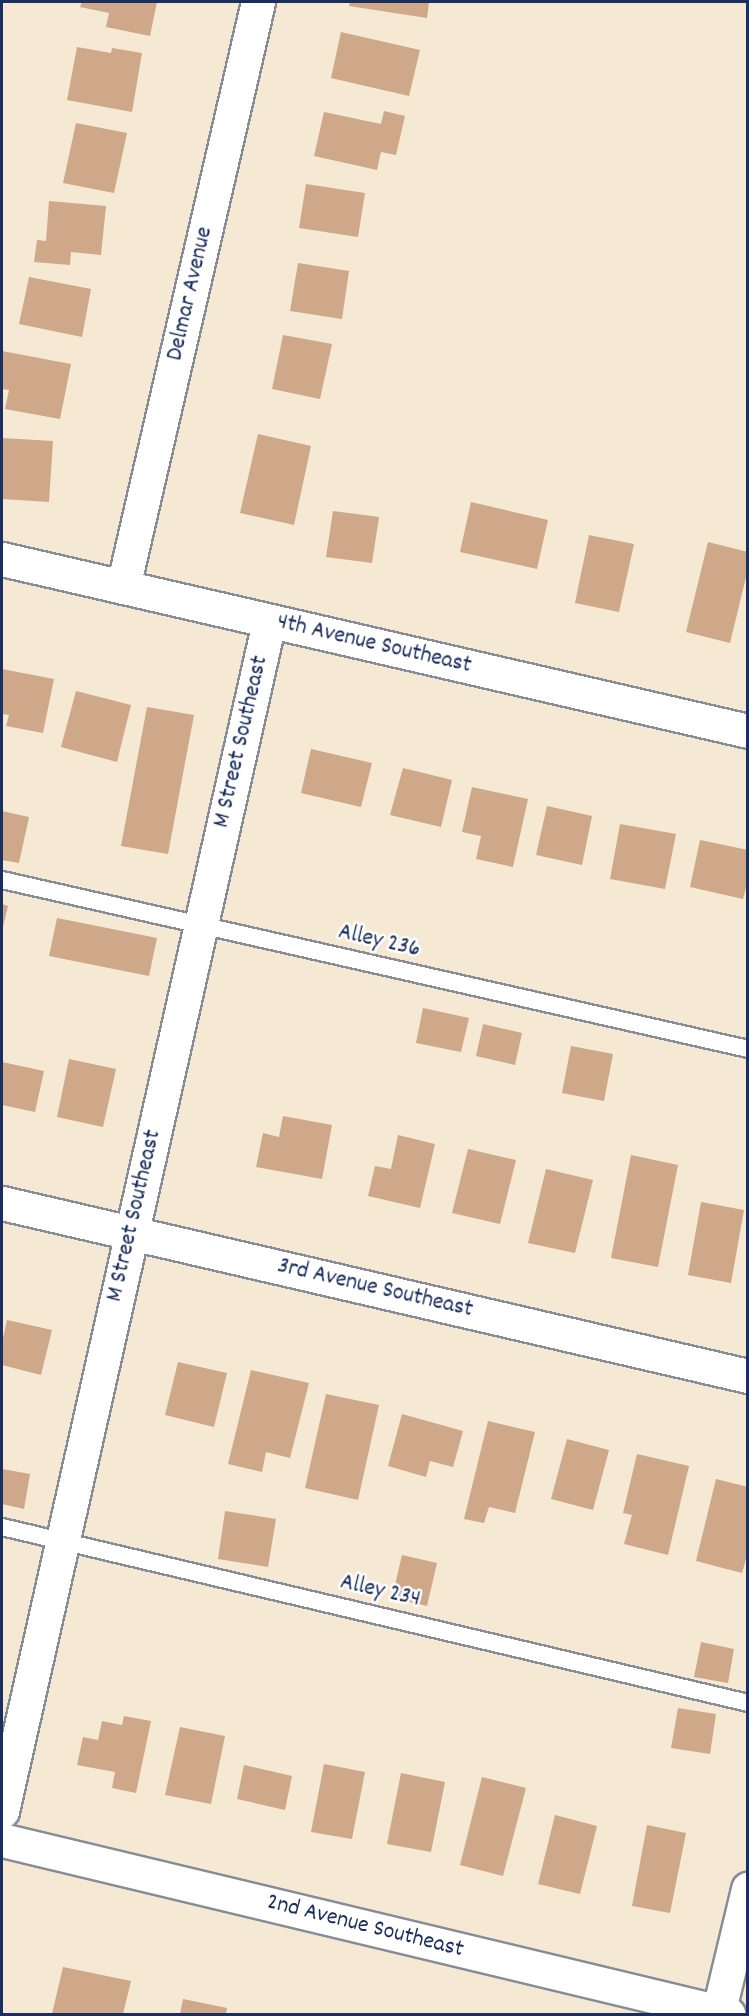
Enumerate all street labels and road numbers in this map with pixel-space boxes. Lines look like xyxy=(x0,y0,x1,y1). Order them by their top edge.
street label: Delmar Avenue xyxy=(162,224,220,364)
street label: 4th Avenue Southeast xyxy=(274,609,474,681)
street label: M Street Southeast xyxy=(208,653,276,831)
street label: Alley 236 xyxy=(335,919,423,965)
street label: M Street Southeast xyxy=(101,1127,169,1305)
street label: 3rd Avenue Southeast xyxy=(274,1253,476,1325)
street label: Alley 234 xyxy=(337,1569,423,1615)
street label: 2nd Avenue Southeast xyxy=(264,1889,466,1965)

